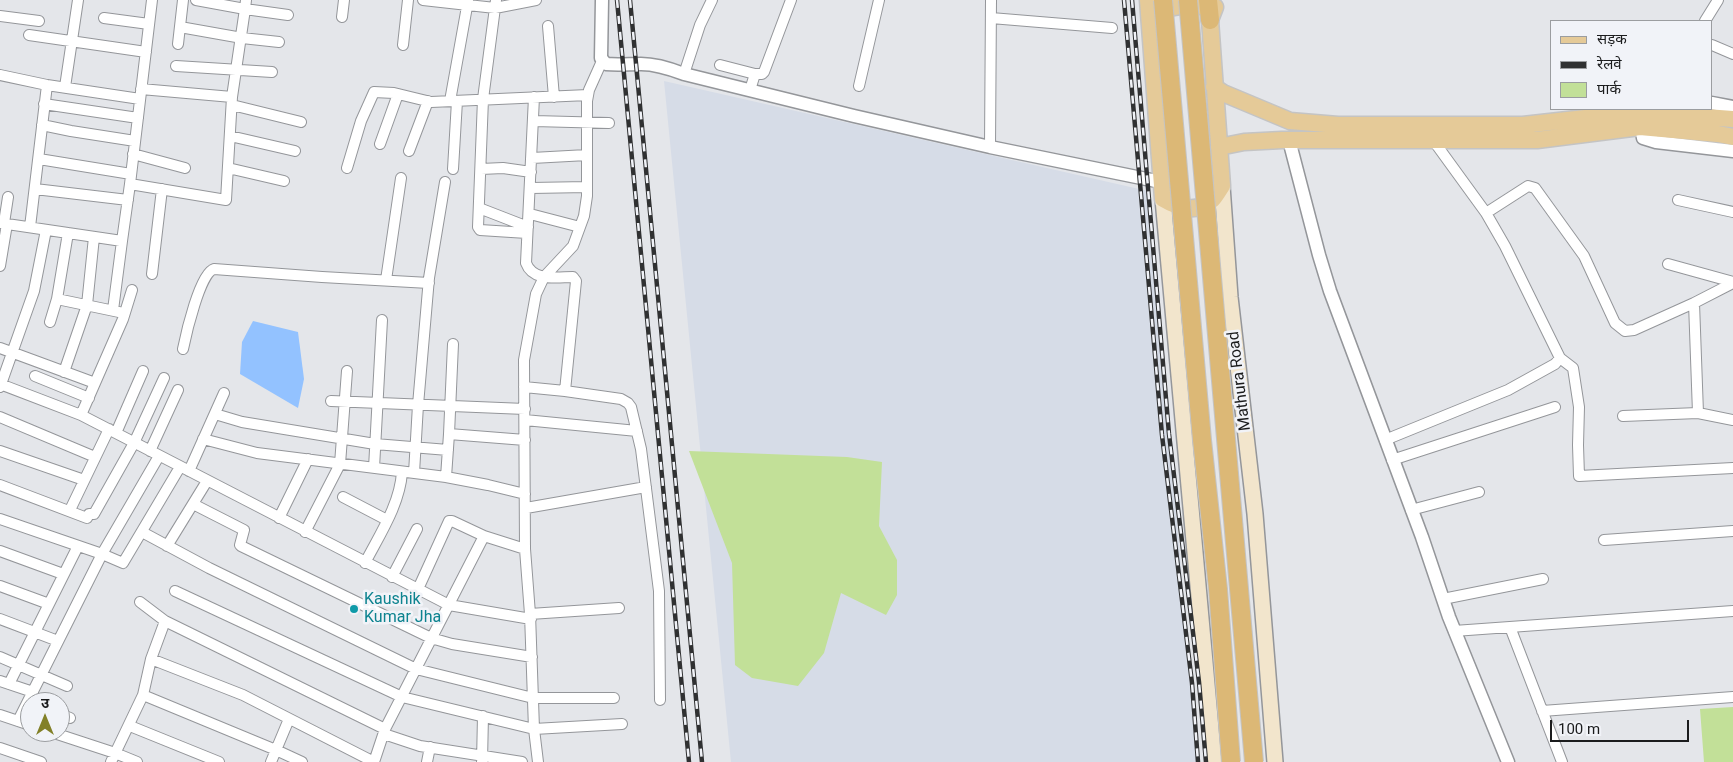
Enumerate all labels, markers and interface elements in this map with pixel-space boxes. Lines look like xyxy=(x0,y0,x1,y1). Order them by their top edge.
legend xyxy=(1550,20,1713,110)
text: सड़क xyxy=(1597,30,1627,48)
text: रेलवे xyxy=(1597,55,1622,73)
text: पार्क xyxy=(1597,80,1621,98)
street label: Mathura Road xyxy=(1224,330,1256,432)
place label: Kaushik Kumar Jha xyxy=(364,590,441,628)
marker: Kaushik Kumar Jha xyxy=(348,603,360,615)
north arrow xyxy=(20,692,70,742)
text: उ xyxy=(41,695,49,711)
scale bar xyxy=(1553,710,1692,742)
text: 100 m xyxy=(1558,720,1600,738)

